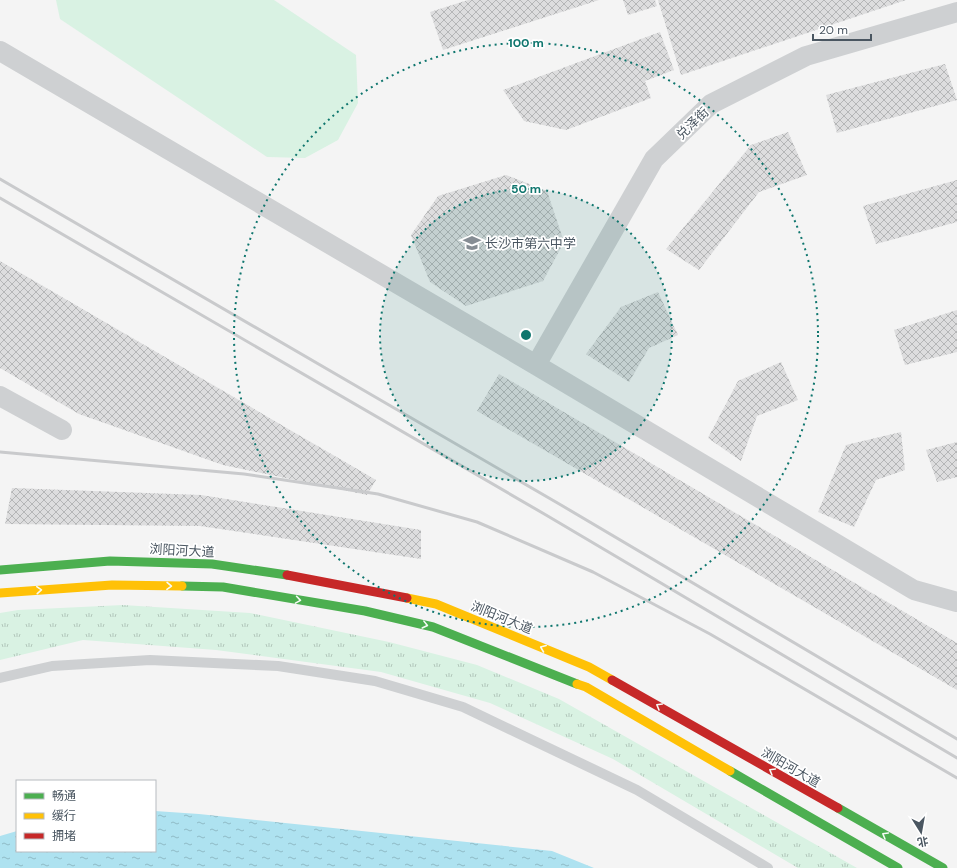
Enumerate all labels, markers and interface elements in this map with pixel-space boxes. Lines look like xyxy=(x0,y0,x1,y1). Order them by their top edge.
scale bar xyxy=(813,16,871,42)
text: 20 m xyxy=(819,22,848,38)
text: 100 m xyxy=(508,35,544,51)
street label: 兑泽街 xyxy=(672,104,712,143)
text: 50 m xyxy=(511,181,541,197)
school or university icon: 长沙市第六中学 xyxy=(462,233,482,253)
place label: 长沙市第六中学 xyxy=(485,235,576,252)
centre of rings xyxy=(519,328,533,342)
street label: 浏阳河大道 xyxy=(149,540,215,561)
one-way arrow xyxy=(166,582,172,590)
one-way arrow xyxy=(36,585,42,594)
one-way arrow xyxy=(295,595,301,603)
street label: 浏阳河大道 xyxy=(468,597,535,638)
one-way arrow xyxy=(422,621,428,629)
one-way arrow xyxy=(539,645,547,653)
one-way arrow xyxy=(656,704,663,711)
street label: 浏阳河大道 xyxy=(758,744,823,791)
one-way arrow xyxy=(769,768,776,775)
legend xyxy=(16,780,156,852)
text: 畅通 xyxy=(52,788,76,804)
text: 缓行 xyxy=(52,808,76,824)
north arrow xyxy=(901,812,941,852)
text: 拥堵 xyxy=(52,828,76,844)
one-way arrow xyxy=(882,832,889,839)
text: 北 xyxy=(916,834,930,850)

